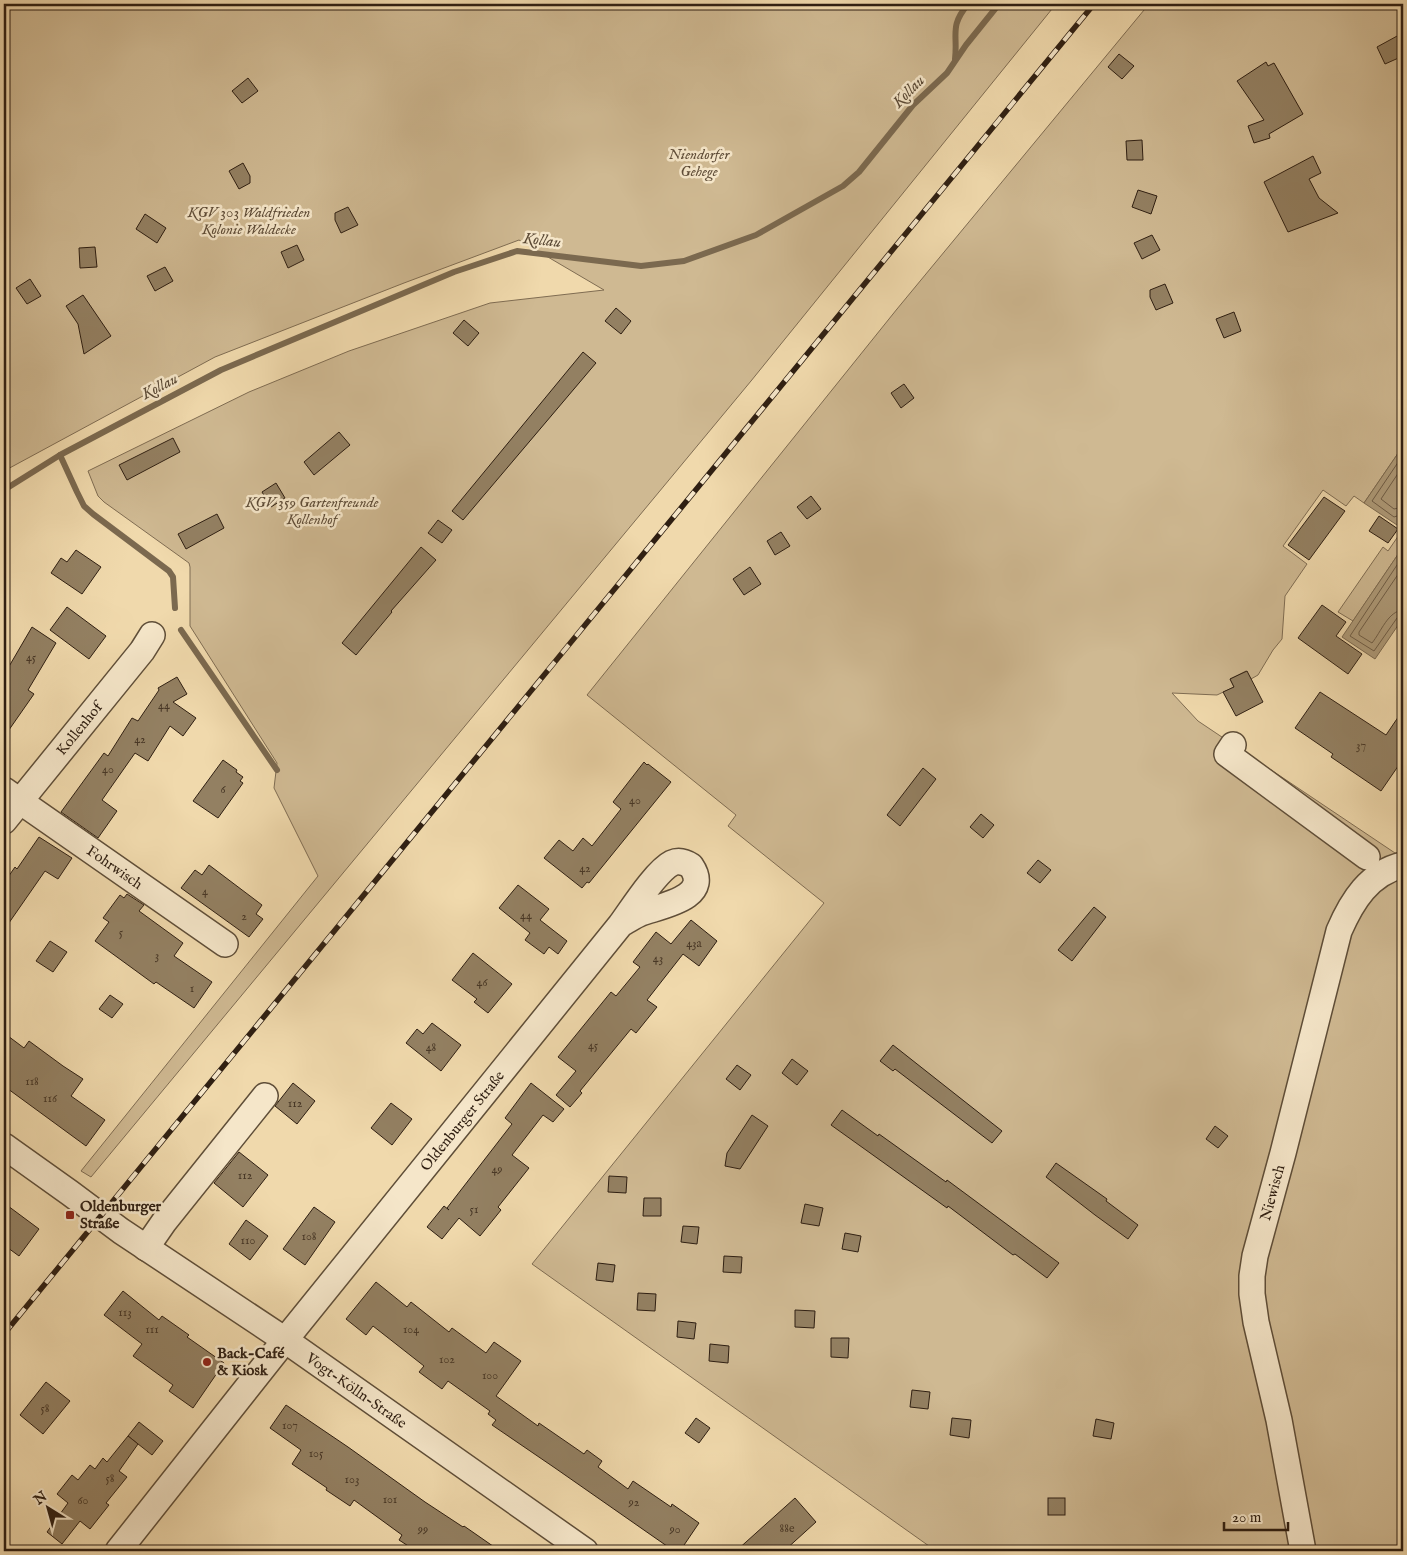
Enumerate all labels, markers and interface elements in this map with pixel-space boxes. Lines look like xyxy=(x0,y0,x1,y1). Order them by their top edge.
water label: Kollau xyxy=(888,71,929,113)
park label: Niendorfer Gehege xyxy=(669,145,730,182)
park label: KGV 303 Waldfrieden Kolonie Waldecke xyxy=(187,203,310,239)
water label: Kollau xyxy=(521,229,562,253)
water label: Kollau xyxy=(138,369,181,405)
park label: KGV 359 Gartenfreunde Kollenhof xyxy=(245,493,379,529)
house number: 45 xyxy=(26,650,37,665)
street label: Kollenhof xyxy=(52,696,108,759)
house number: 44 xyxy=(158,698,170,713)
house number: 42 xyxy=(134,732,146,747)
house number: 37 xyxy=(1356,738,1366,753)
house number: 40 xyxy=(102,762,114,777)
house number: 6 xyxy=(220,782,226,797)
house number: 40 xyxy=(629,793,641,808)
street label: Fohrwisch xyxy=(83,841,147,893)
house number: 42 xyxy=(579,861,591,876)
house number: 4 xyxy=(202,884,208,899)
house number: 44 xyxy=(520,908,532,923)
house number: 2 xyxy=(241,909,247,924)
house number: 5 xyxy=(119,925,124,940)
house number: 43a xyxy=(686,936,703,951)
house number: 3 xyxy=(155,948,159,963)
house number: 43 xyxy=(653,951,663,966)
house number: 46 xyxy=(477,975,488,990)
house number: 1 xyxy=(190,981,194,996)
house number: 45 xyxy=(588,1038,599,1053)
house number: 48 xyxy=(426,1040,437,1055)
street label: Oldenburger Straße xyxy=(416,1066,509,1175)
house number: 118 xyxy=(25,1074,39,1089)
house number: 116 xyxy=(43,1091,58,1106)
house number: 112 xyxy=(288,1096,303,1111)
house number: 49 xyxy=(491,1162,503,1177)
street label: Niewisch xyxy=(1256,1162,1289,1223)
house number: 112 xyxy=(238,1168,253,1183)
place label: Oldenburger Straße xyxy=(80,1197,162,1233)
house number: 51 xyxy=(470,1202,478,1217)
marker: Oldenburger Straße xyxy=(64,1209,76,1221)
house number: 108 xyxy=(301,1229,317,1244)
house number: 110 xyxy=(241,1233,255,1248)
house number: 113 xyxy=(118,1305,132,1320)
house number: 111 xyxy=(145,1322,159,1337)
house number: 104 xyxy=(403,1322,419,1337)
place label: Back-Café & Kiosk xyxy=(217,1344,284,1380)
street label: Vogt-Kölln-Straße xyxy=(302,1348,411,1432)
house number: 102 xyxy=(439,1352,455,1367)
marker: Back-Café & Kiosk xyxy=(201,1356,213,1368)
house number: 100 xyxy=(482,1368,498,1383)
house number: 58 xyxy=(40,1401,50,1416)
house number: 107 xyxy=(282,1418,298,1433)
house number: 105 xyxy=(309,1446,324,1461)
house number: 58 xyxy=(105,1471,115,1486)
house number: 103 xyxy=(345,1472,359,1487)
north arrow xyxy=(22,1482,72,1532)
text: N xyxy=(30,1488,51,1510)
house number: 101 xyxy=(383,1492,397,1507)
house number: 60 xyxy=(78,1493,89,1508)
house number: 92 xyxy=(628,1495,640,1510)
scale bar xyxy=(1224,1500,1288,1532)
text: 20 m xyxy=(1232,1508,1262,1527)
house number: 88e xyxy=(780,1521,795,1536)
house number: 99 xyxy=(417,1522,428,1537)
house number: 90 xyxy=(668,1522,681,1537)

